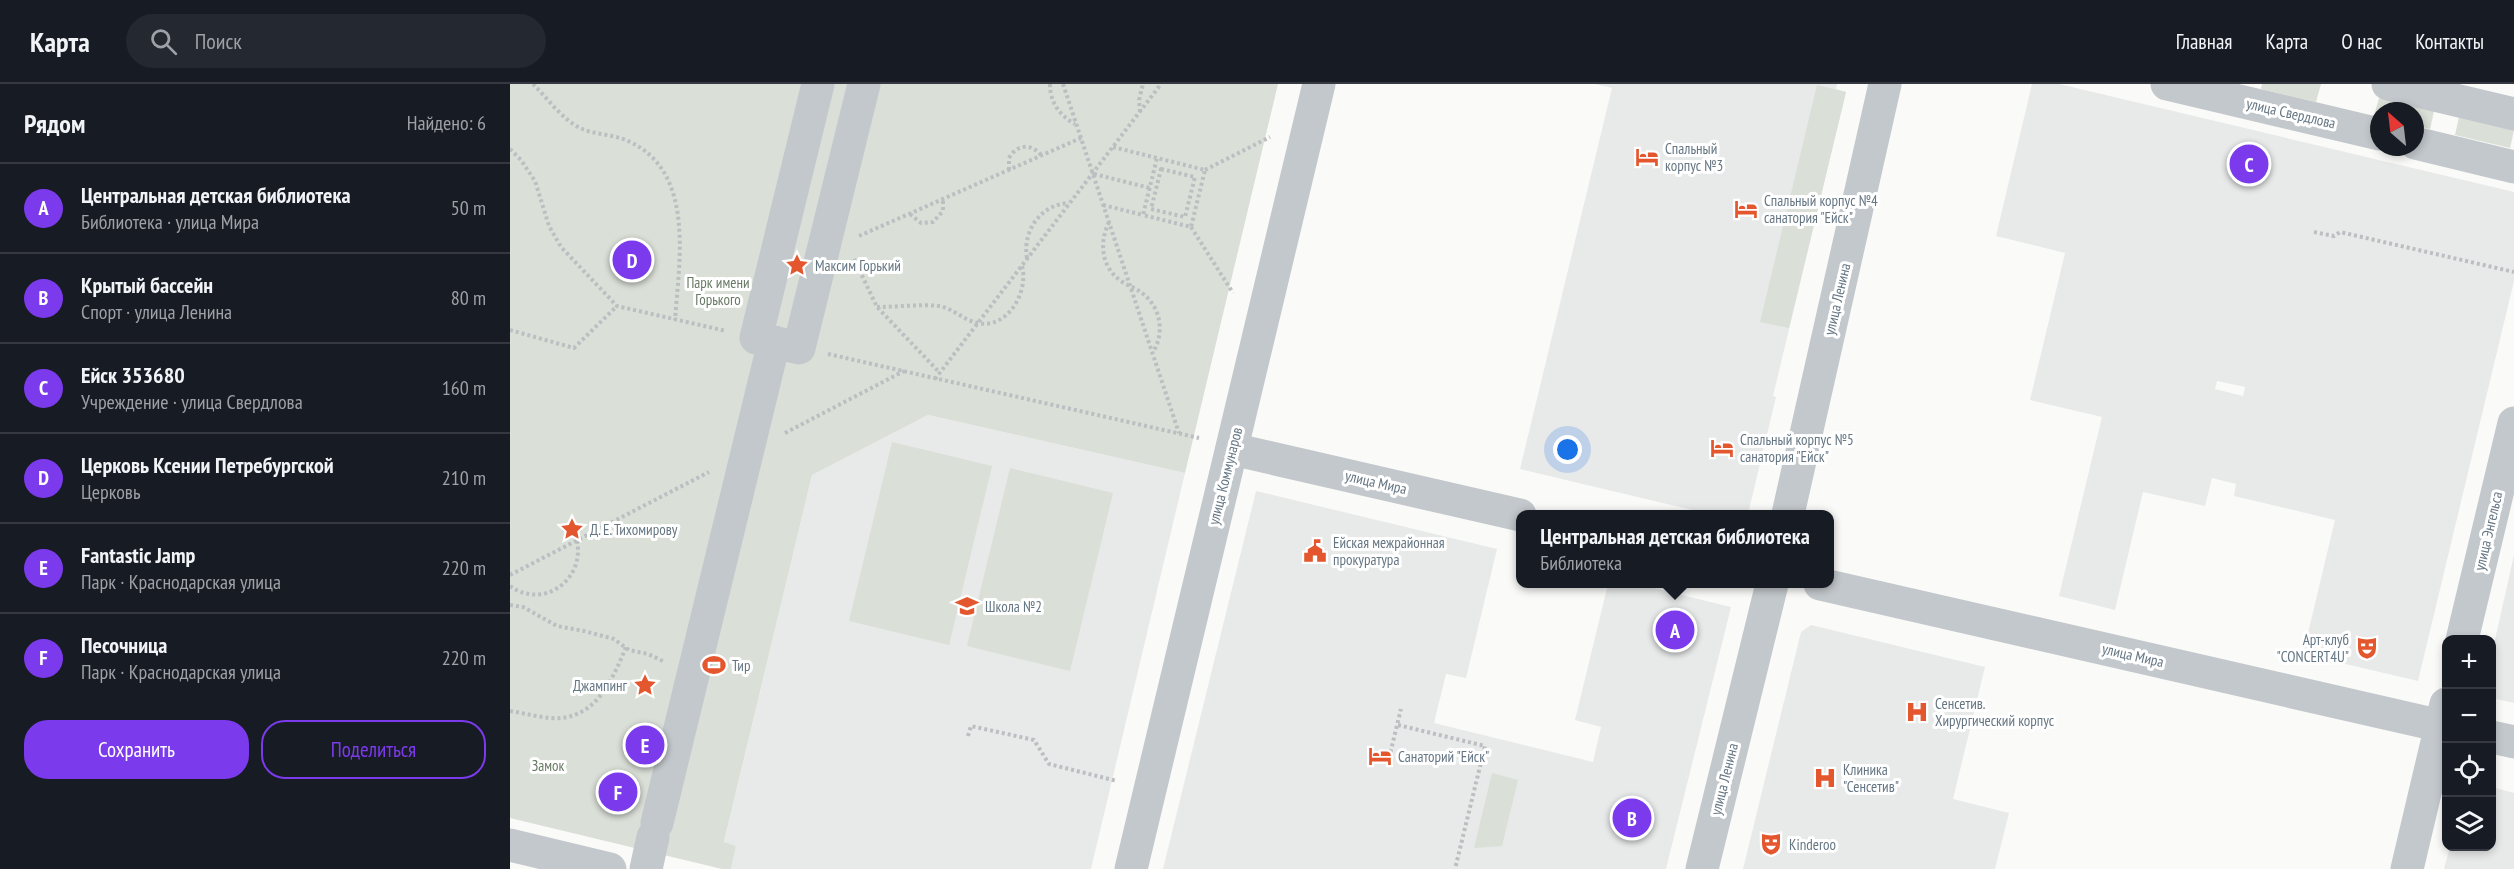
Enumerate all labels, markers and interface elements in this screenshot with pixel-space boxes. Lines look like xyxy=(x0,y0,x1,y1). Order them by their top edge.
search box xyxy=(126,14,546,68)
text: Карта xyxy=(30,23,90,60)
icon: search xyxy=(147,25,180,58)
text: Поиск xyxy=(195,27,242,55)
text: Главная xyxy=(2176,28,2232,55)
text: Карта xyxy=(2265,28,2308,55)
text: О нас xyxy=(2341,28,2382,55)
text: Контакты xyxy=(2415,28,2484,55)
street label: улица Свердлова xyxy=(2244,93,2338,133)
north arrow xyxy=(2370,102,2424,156)
text: Рядом xyxy=(24,107,85,140)
text: Найдено: 6 xyxy=(407,110,486,136)
place label: Спальный корпус №3 xyxy=(1665,139,1723,175)
pin: C xyxy=(2230,142,2268,187)
hotel icon: Спальный корпус №3 xyxy=(1634,144,1660,170)
text: Центральная детская библиотека xyxy=(81,181,350,209)
place label: Спальный корпус №4 санатория "Ейск" xyxy=(1764,191,1878,227)
text: A xyxy=(38,195,49,221)
text: 50 m xyxy=(451,195,486,221)
hotel icon: Спальный корпус №4 санатория "Ейск" xyxy=(1733,196,1759,222)
text: Библиотека · улица Мира xyxy=(81,209,259,235)
pin: D xyxy=(612,238,652,282)
place icon: Максим Горький xyxy=(784,252,810,278)
place label: Максим Горький xyxy=(815,256,901,275)
street label: улица Ленина xyxy=(1820,261,1854,337)
text: Крытый бассейн xyxy=(81,271,213,299)
park label: Парк имени Горького xyxy=(686,273,750,309)
text: B xyxy=(39,285,48,311)
text: 80 m xyxy=(451,285,486,311)
text: Спорт · улица Ленина xyxy=(81,299,232,325)
text: Ейск 353680 xyxy=(81,361,185,389)
text: C xyxy=(39,375,48,401)
text: 160 m xyxy=(442,375,486,401)
text: Учреждение · улица Свердлова xyxy=(81,389,303,415)
street label: улица Коммунаров xyxy=(1204,425,1246,527)
place label: Спальный корпус №5 санатория "Ейск" xyxy=(1740,430,1854,466)
your location xyxy=(1553,435,1582,464)
hotel icon: Спальный корпус №5 санатория "Ейск" xyxy=(1709,435,1735,461)
text: Церковь Ксении Петребургской xyxy=(81,451,334,479)
text: D xyxy=(38,465,49,491)
text: 210 m xyxy=(442,465,486,491)
street label: улица Мира xyxy=(1343,466,1409,498)
text: Церковь xyxy=(81,479,140,505)
street label: улица Энгельса xyxy=(2470,490,2506,572)
popup xyxy=(1516,510,1834,588)
place icon: Д. Е. Тихомирову xyxy=(559,516,585,542)
place label: Д. Е. Тихомирову xyxy=(590,520,678,539)
text: Центральная детская библиотека xyxy=(1540,522,1810,550)
place label: Ейская межрайонная прокуратура xyxy=(1333,533,1445,569)
public building icon: Ейская межрайонная прокуратура xyxy=(1302,538,1328,564)
text: Fantastic Jamp xyxy=(81,541,195,569)
text: Библиотека xyxy=(1540,550,1622,576)
text: E xyxy=(39,555,48,581)
text: 220 m xyxy=(442,555,486,581)
text: Парк · Краснодарская улица xyxy=(81,569,281,595)
school or university icon: Школа №2 xyxy=(954,593,980,619)
place label: Школа №2 xyxy=(985,597,1042,616)
pin: A xyxy=(1656,608,1694,652)
place label: Арт-клуб "CONCERT4U" xyxy=(2277,630,2349,666)
text: Песочница xyxy=(81,631,167,659)
theatre icon: Арт-клуб "CONCERT4U" xyxy=(2354,635,2380,661)
map controls xyxy=(2442,635,2496,851)
button: + xyxy=(2442,635,2496,689)
street label: улица Мира xyxy=(2100,639,2166,671)
text: F xyxy=(39,645,48,671)
text: 220 m xyxy=(442,645,486,671)
sports icon: Тир xyxy=(701,652,727,678)
place label: Тир xyxy=(732,656,750,675)
text: Парк · Краснодарская улица xyxy=(81,659,281,685)
place icon: Джампинг xyxy=(632,672,658,698)
place label: Джампинг xyxy=(573,676,628,695)
button: − xyxy=(2442,689,2496,743)
place label: Сенсетив. Хирургический корпус xyxy=(1935,694,2055,730)
hospital icon: Сенсетив. Хирургический корпус xyxy=(1904,699,1930,725)
button: Сохранить xyxy=(24,720,249,779)
button: Поделиться xyxy=(261,720,486,779)
pin: E xyxy=(626,722,664,768)
street label: улица Ленина xyxy=(1706,741,1742,817)
hotel icon: Санаторий "Ейск" xyxy=(1367,743,1393,769)
button: locate xyxy=(2442,743,2496,797)
place label: Санаторий "Ейск" xyxy=(1398,747,1489,766)
park label: Замок xyxy=(532,756,564,775)
place label: Клиника "Сенсетив" xyxy=(1843,760,1899,796)
hospital icon: Клиника "Сенсетив" xyxy=(1812,765,1838,791)
pin: F xyxy=(598,770,638,814)
pin: B xyxy=(1612,796,1652,840)
button: layers xyxy=(2442,797,2496,851)
theatre icon: Kinderoo xyxy=(1758,831,1784,857)
place label: Kinderoo xyxy=(1789,835,1836,854)

